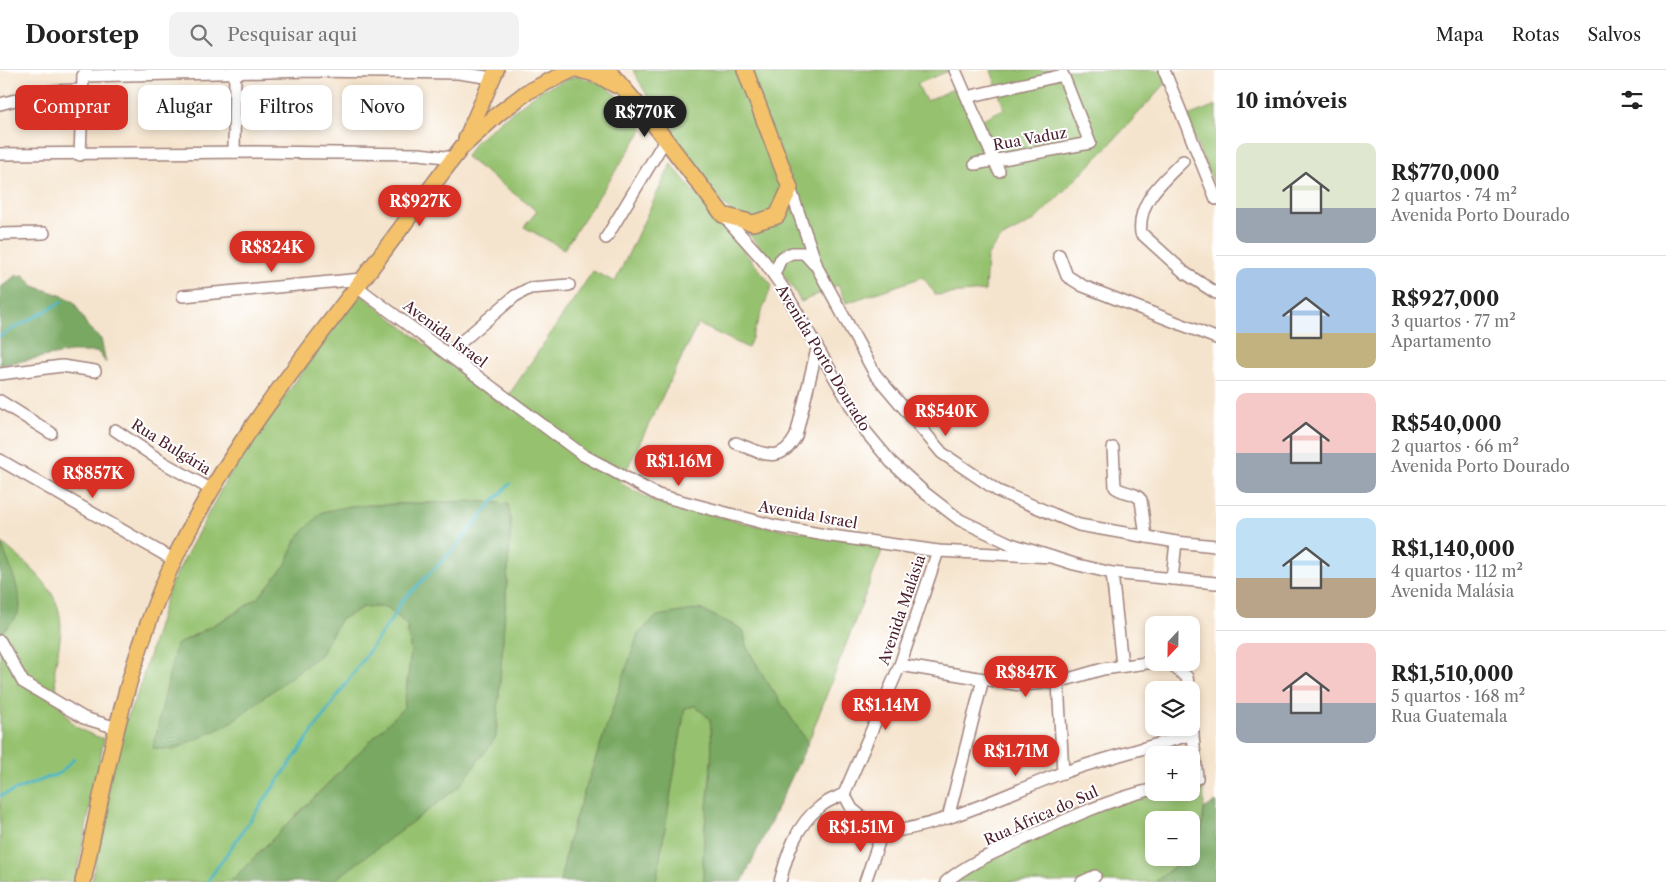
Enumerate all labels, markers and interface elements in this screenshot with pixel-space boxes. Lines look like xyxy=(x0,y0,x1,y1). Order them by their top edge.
search box xyxy=(169,12,519,57)
text: Doorstep xyxy=(25,20,139,49)
icon: search xyxy=(187,21,215,49)
text: Pesquisar aqui xyxy=(227,23,357,46)
text: Mapa xyxy=(1436,24,1484,46)
text: Rotas xyxy=(1512,24,1560,46)
text: Salvos xyxy=(1588,24,1641,46)
chip: Comprar xyxy=(15,85,128,130)
chip: Alugar xyxy=(138,85,231,130)
chip: Filtros xyxy=(241,85,332,130)
chip: Novo xyxy=(342,85,423,130)
icon: filters xyxy=(1618,86,1646,114)
text: 10 imóveis xyxy=(1236,88,1347,113)
pin: R$770K xyxy=(604,96,686,138)
text: R$770K xyxy=(615,102,675,122)
street label: Rua Vaduz xyxy=(991,123,1069,154)
text: R$770,000 xyxy=(1391,160,1500,185)
icon: home xyxy=(1276,163,1336,223)
pin: R$927K xyxy=(379,184,461,227)
text: 2 quartos · 74 m² xyxy=(1391,185,1517,205)
text: R$927K xyxy=(389,191,451,211)
text: Avenida Porto Dourado xyxy=(1391,205,1570,225)
pin: R$824K xyxy=(231,230,313,273)
text: R$824K xyxy=(241,237,303,257)
street label: Avenida Porto Dourado xyxy=(772,280,875,435)
text: R$927,000 xyxy=(1391,286,1499,311)
icon: home xyxy=(1276,288,1336,348)
street label: Avenida Israel xyxy=(399,295,491,372)
text: 3 quartos · 77 m² xyxy=(1391,311,1516,331)
text: Apartamento xyxy=(1391,331,1491,351)
pin: R$540K xyxy=(905,394,987,437)
text: R$540K xyxy=(915,401,977,421)
text: R$540,000 xyxy=(1391,411,1502,436)
icon: home xyxy=(1276,413,1336,473)
street label: Rua Bulgária xyxy=(128,414,215,479)
text: 2 quartos · 66 m² xyxy=(1391,436,1519,456)
pin: R$1.16M xyxy=(633,444,725,487)
text: R$1.16M xyxy=(646,451,712,471)
pin: R$857K xyxy=(52,456,134,499)
text: Avenida Porto Dourado xyxy=(1391,456,1570,476)
text: R$857K xyxy=(62,463,124,483)
street label: Avenida Israel xyxy=(756,496,860,533)
text: R$1,140,000 xyxy=(1391,536,1515,561)
icon: home xyxy=(1276,538,1336,598)
street label: Avenida Malásia xyxy=(873,552,929,668)
text: 4 quartos · 112 m² xyxy=(1391,561,1523,581)
text: Avenida Malásia xyxy=(1391,581,1514,601)
north arrow xyxy=(1145,616,1200,671)
map controls xyxy=(1145,616,1200,866)
pin: R$847K xyxy=(985,656,1067,698)
text: R$1,510,000 xyxy=(1391,661,1514,686)
text: R$847K xyxy=(995,662,1057,682)
icon: home xyxy=(1276,663,1336,723)
button: layers xyxy=(1145,681,1200,736)
text: 5 quartos · 168 m² xyxy=(1391,686,1525,706)
pin: R$1.14M xyxy=(840,688,932,731)
text: R$1.14M xyxy=(853,695,919,715)
text: Rua Guatemala xyxy=(1391,706,1507,726)
pin: R$1.71M xyxy=(970,734,1062,777)
text: R$1.71M xyxy=(983,741,1049,761)
button: + xyxy=(1145,746,1200,801)
street label: Rua África do Sul xyxy=(981,782,1101,849)
pin: R$1.51M xyxy=(815,810,907,853)
button: − xyxy=(1145,811,1200,866)
text: R$1.51M xyxy=(828,817,894,837)

